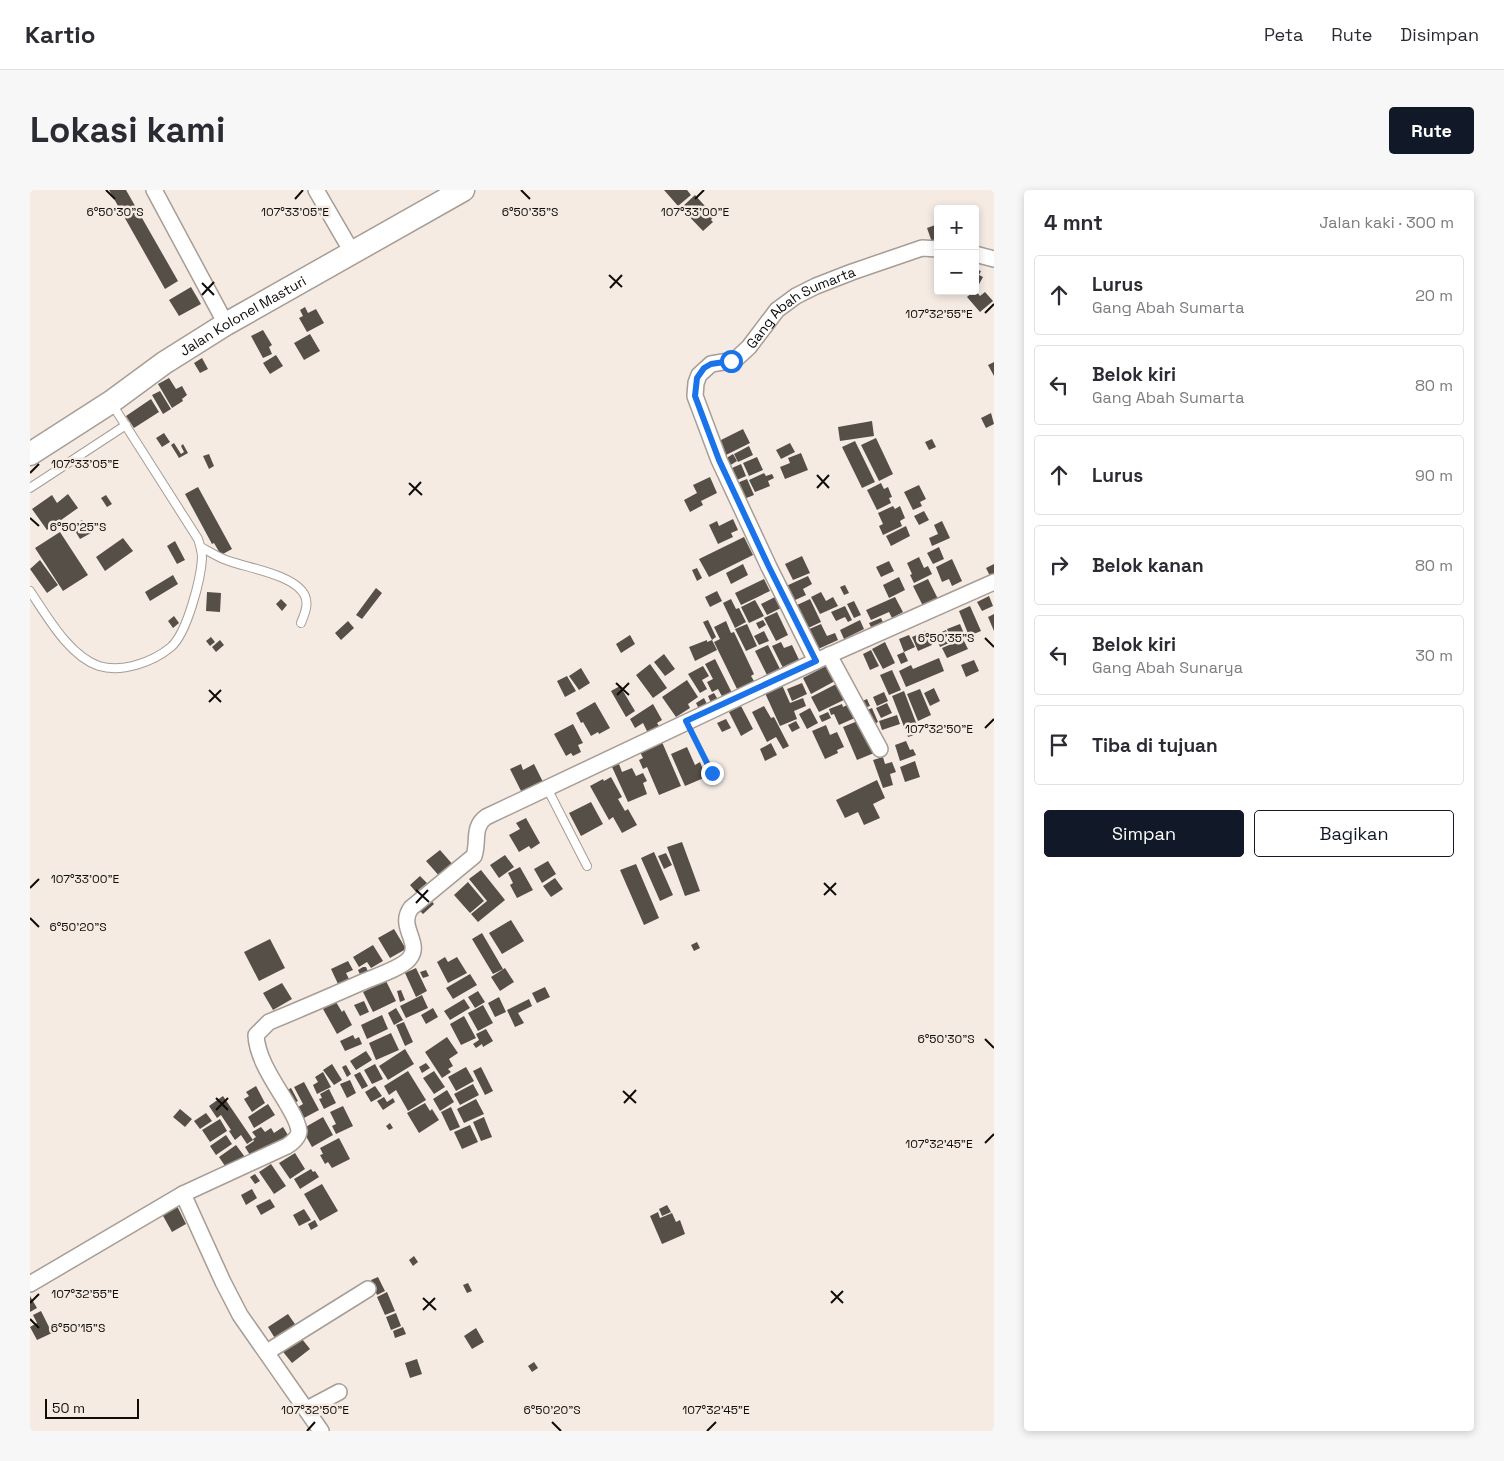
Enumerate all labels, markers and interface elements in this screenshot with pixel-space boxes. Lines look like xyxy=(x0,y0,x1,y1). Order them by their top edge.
text: Kartio xyxy=(25,19,95,50)
text: Peta xyxy=(1264,23,1303,46)
text: Rute xyxy=(1331,23,1372,46)
text: Disimpan xyxy=(1400,23,1479,46)
button: Rute xyxy=(1389,107,1474,154)
text: Lokasi kami xyxy=(30,108,225,152)
text: 6°50'30"S xyxy=(86,204,144,220)
text: 107°33'05"E xyxy=(261,204,329,220)
text: 6°50'35"S xyxy=(502,204,558,220)
text: 107°33'00"E xyxy=(661,204,730,220)
map controls xyxy=(934,205,979,295)
button: + xyxy=(934,205,979,250)
text: 4 mnt xyxy=(1044,209,1103,236)
text: Jalan kaki · 300 m xyxy=(1319,212,1454,233)
button: − xyxy=(934,250,979,295)
street label: Gang Abah Sumarta xyxy=(742,263,858,352)
street label: Jalan Kolonel Masturi xyxy=(176,272,309,360)
text: Lurus xyxy=(1092,272,1143,297)
icon: ahead xyxy=(1045,281,1073,309)
text: 20 m xyxy=(1415,285,1453,306)
text: Gang Abah Sumarta xyxy=(1092,297,1244,318)
text: 107°32'55"E xyxy=(905,306,973,322)
route start xyxy=(720,350,743,373)
text: Belok kiri xyxy=(1092,362,1176,387)
icon: left xyxy=(1045,371,1073,399)
text: 80 m xyxy=(1415,375,1453,396)
text: Gang Abah Sumarta xyxy=(1092,387,1244,408)
text: 107°33'05"E xyxy=(51,456,119,472)
icon: ahead xyxy=(1045,461,1073,489)
text: Lurus xyxy=(1092,463,1143,488)
text: 90 m xyxy=(1415,465,1453,486)
text: 6°50'25"S xyxy=(50,519,106,535)
icon: right xyxy=(1045,551,1073,579)
text: Belok kanan xyxy=(1092,553,1204,578)
text: 80 m xyxy=(1415,555,1453,576)
text: 6°50'35"S xyxy=(918,630,974,646)
text: Belok kiri xyxy=(1092,632,1176,657)
icon: left xyxy=(1045,641,1073,669)
text: 30 m xyxy=(1415,645,1453,666)
text: Gang Abah Sunarya xyxy=(1092,657,1243,678)
text: 107°32'50"E xyxy=(905,721,973,737)
icon: arrive xyxy=(1045,731,1073,759)
text: Tiba di tujuan xyxy=(1092,733,1218,758)
route end xyxy=(701,762,724,785)
button: Simpan xyxy=(1044,810,1244,857)
button: Bagikan xyxy=(1254,810,1454,857)
text: 107°33'00"E xyxy=(51,871,120,887)
text: 6°50'20"S xyxy=(49,919,107,935)
text: 6°50'30"S xyxy=(917,1031,975,1047)
text: 107°32'45"E xyxy=(905,1136,973,1152)
text: 107°32'55"E xyxy=(51,1286,119,1302)
text: 6°50'15"S xyxy=(51,1320,105,1336)
scale bar xyxy=(45,1396,139,1419)
text: 50 m xyxy=(52,1399,85,1417)
text: 107°32'50"E xyxy=(281,1402,349,1418)
text: 6°50'20"S xyxy=(523,1402,581,1418)
text: 107°32'45"E xyxy=(682,1402,750,1418)

